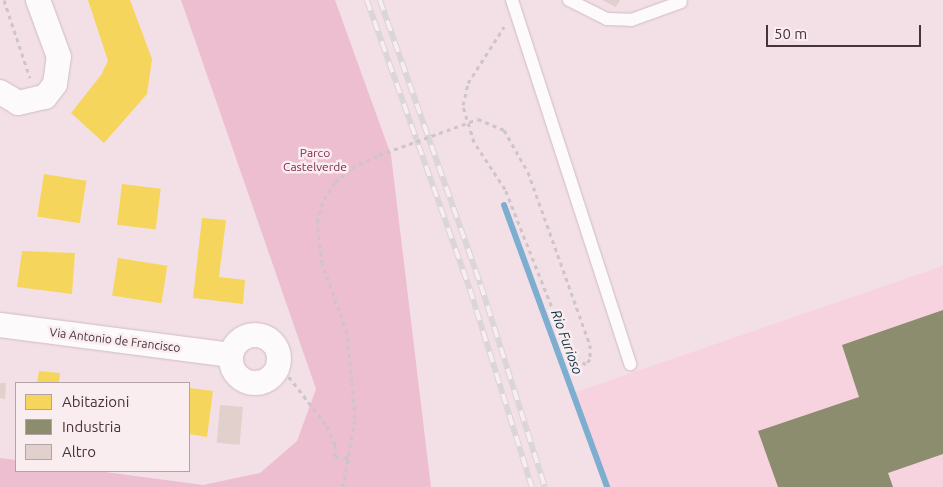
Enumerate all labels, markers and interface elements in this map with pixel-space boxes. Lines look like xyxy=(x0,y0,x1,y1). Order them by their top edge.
scale bar xyxy=(768,15,923,47)
text: 50 m xyxy=(774,25,807,42)
park label: Parco Castelverde xyxy=(283,146,347,174)
water label: Rio Furioso xyxy=(548,307,586,377)
street label: Via Antonio de Francisco xyxy=(49,325,181,355)
legend xyxy=(15,382,190,472)
text: Abitazioni xyxy=(62,393,129,410)
text: Industria xyxy=(62,418,121,435)
text: Altro xyxy=(62,443,96,460)

